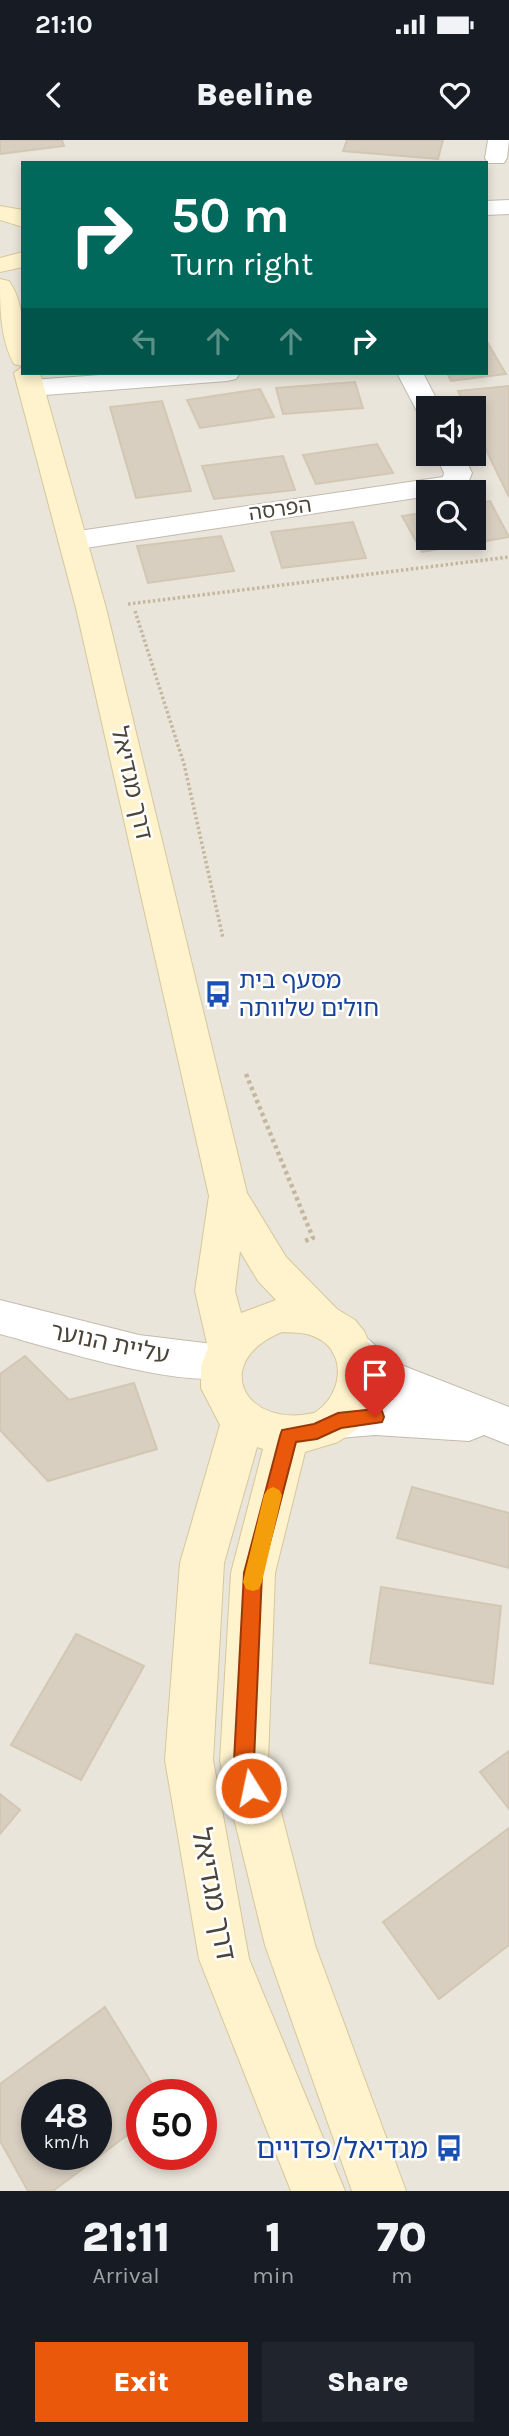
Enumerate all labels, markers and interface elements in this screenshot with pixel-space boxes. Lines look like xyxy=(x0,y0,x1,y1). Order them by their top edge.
text: 21:10 xyxy=(35,9,93,40)
icon: back xyxy=(35,76,73,114)
text: Beeline xyxy=(196,76,313,113)
icon: heart xyxy=(436,76,474,114)
text: 50 m xyxy=(171,187,289,244)
icon: right xyxy=(56,189,147,280)
text: Turn right xyxy=(171,246,313,283)
icon: left xyxy=(126,322,164,360)
icon: ahead xyxy=(199,322,237,360)
icon: ahead xyxy=(272,322,310,360)
icon: right xyxy=(345,322,383,360)
map controls xyxy=(416,396,486,550)
button: sound xyxy=(416,396,486,466)
button: search xyxy=(416,480,486,550)
street label: הפרסה xyxy=(247,493,313,525)
street label: דרך מגדיאל xyxy=(105,724,159,842)
place label: מסעף בית חולים שלוותה xyxy=(239,966,379,1022)
bus stop icon: מסעף בית חולים שלוותה xyxy=(203,979,233,1009)
street label: עליית הנוער xyxy=(48,1317,172,1369)
pin xyxy=(345,1345,405,1417)
icon: arrive xyxy=(356,1356,394,1394)
position arrow xyxy=(214,1751,288,1825)
street label: דרך מגדיאל xyxy=(185,1825,243,1963)
speed limit sign: 50 xyxy=(126,2079,217,2170)
text: 48 xyxy=(45,2095,88,2136)
text: km/h xyxy=(44,2131,89,2153)
place label: מגדיאל/פדויים xyxy=(256,2132,428,2165)
bus stop icon: מגדיאל/פדויים xyxy=(434,2133,464,2163)
text: 21:11 xyxy=(82,2212,170,2262)
text: 1 xyxy=(265,2212,281,2262)
text: 70 xyxy=(376,2212,427,2262)
text: Arrival xyxy=(92,2262,160,2289)
text: min xyxy=(252,2262,294,2289)
text: m xyxy=(391,2262,412,2289)
button: Exit xyxy=(35,2342,248,2422)
button: Share xyxy=(262,2342,474,2422)

